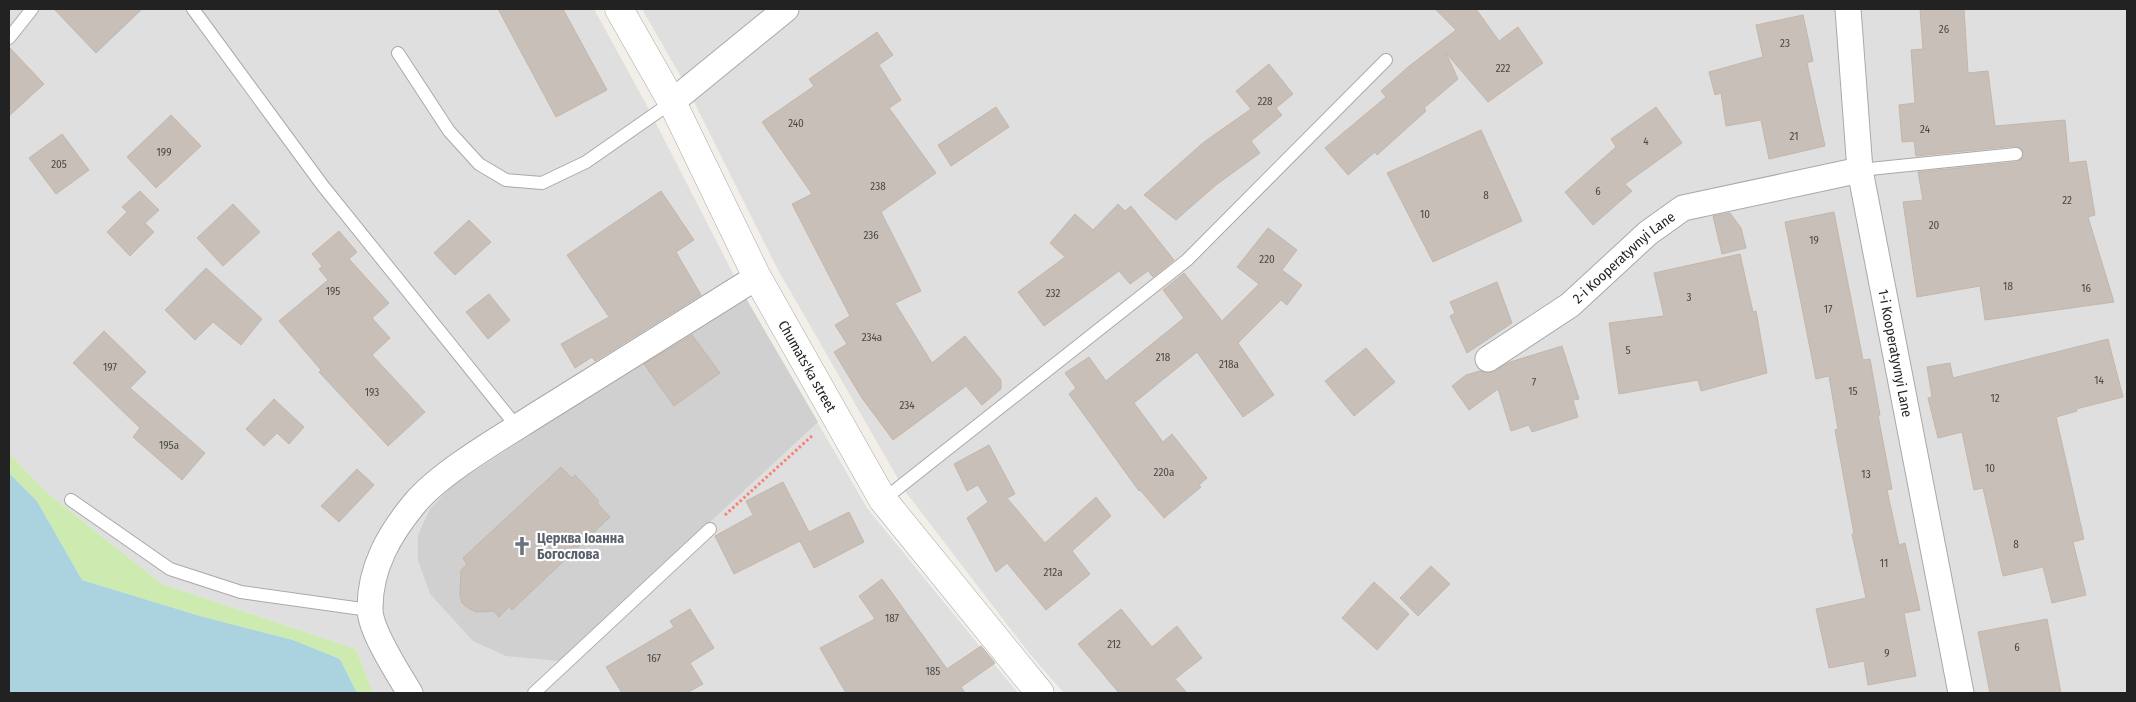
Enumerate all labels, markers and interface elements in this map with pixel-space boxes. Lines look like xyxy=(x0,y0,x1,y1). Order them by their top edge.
house number: 26 xyxy=(1939,23,1950,36)
house number: 23 xyxy=(1780,37,1790,50)
house number: 222 xyxy=(1496,62,1510,75)
house number: 228 xyxy=(1257,95,1273,108)
house number: 240 xyxy=(788,117,804,130)
house number: 24 xyxy=(1920,123,1931,136)
house number: 21 xyxy=(1790,130,1798,143)
house number: 4 xyxy=(1643,135,1649,148)
house number: 199 xyxy=(157,146,171,159)
house number: 205 xyxy=(51,158,67,171)
house number: 238 xyxy=(870,180,886,193)
house number: 6 xyxy=(1595,185,1601,198)
house number: 8 xyxy=(1483,189,1489,202)
house number: 22 xyxy=(2062,194,2072,207)
house number: 10 xyxy=(1420,208,1430,221)
street label: 2-i Kooperatyvnyi Lane xyxy=(1569,208,1678,307)
house number: 20 xyxy=(1929,219,1940,232)
house number: 236 xyxy=(863,229,879,242)
house number: 19 xyxy=(1809,234,1819,247)
house number: 220 xyxy=(1259,253,1275,266)
house number: 18 xyxy=(2003,280,2013,293)
house number: 16 xyxy=(2081,282,2091,295)
house number: 195 xyxy=(326,285,340,298)
house number: 232 xyxy=(1046,287,1060,300)
street label: 1-i Kooperatyvnyi Lane xyxy=(1874,288,1916,419)
house number: 3 xyxy=(1687,291,1692,304)
house number: 17 xyxy=(1824,303,1833,316)
street label: Chumats'ka street xyxy=(774,318,840,416)
house number: 234а xyxy=(862,331,882,344)
house number: 5 xyxy=(1625,344,1631,357)
house number: 218 xyxy=(1156,351,1171,364)
house number: 218а xyxy=(1219,358,1239,371)
house number: 197 xyxy=(103,361,118,374)
house number: 14 xyxy=(2094,374,2104,387)
house number: 7 xyxy=(1532,376,1537,389)
house number: 15 xyxy=(1848,385,1858,398)
house number: 193 xyxy=(365,386,379,399)
house number: 12 xyxy=(1990,392,2000,405)
house number: 234 xyxy=(899,399,915,412)
house number: 195а xyxy=(159,439,179,452)
house number: 10 xyxy=(1985,462,1995,475)
house number: 220а xyxy=(1154,466,1174,479)
house number: 13 xyxy=(1861,468,1871,481)
place label: Церква Іоанна Богослова xyxy=(537,530,624,563)
church icon: Церква Іоанна Богослова xyxy=(511,535,533,557)
house number: 8 xyxy=(2013,538,2019,551)
house number: 11 xyxy=(1880,557,1888,570)
house number: 212а xyxy=(1043,566,1063,579)
house number: 187 xyxy=(885,612,900,625)
house number: 212 xyxy=(1107,638,1121,651)
house number: 6 xyxy=(2014,641,2020,654)
house number: 9 xyxy=(1884,647,1890,660)
house number: 167 xyxy=(647,652,662,665)
house number: 185 xyxy=(926,665,940,678)

